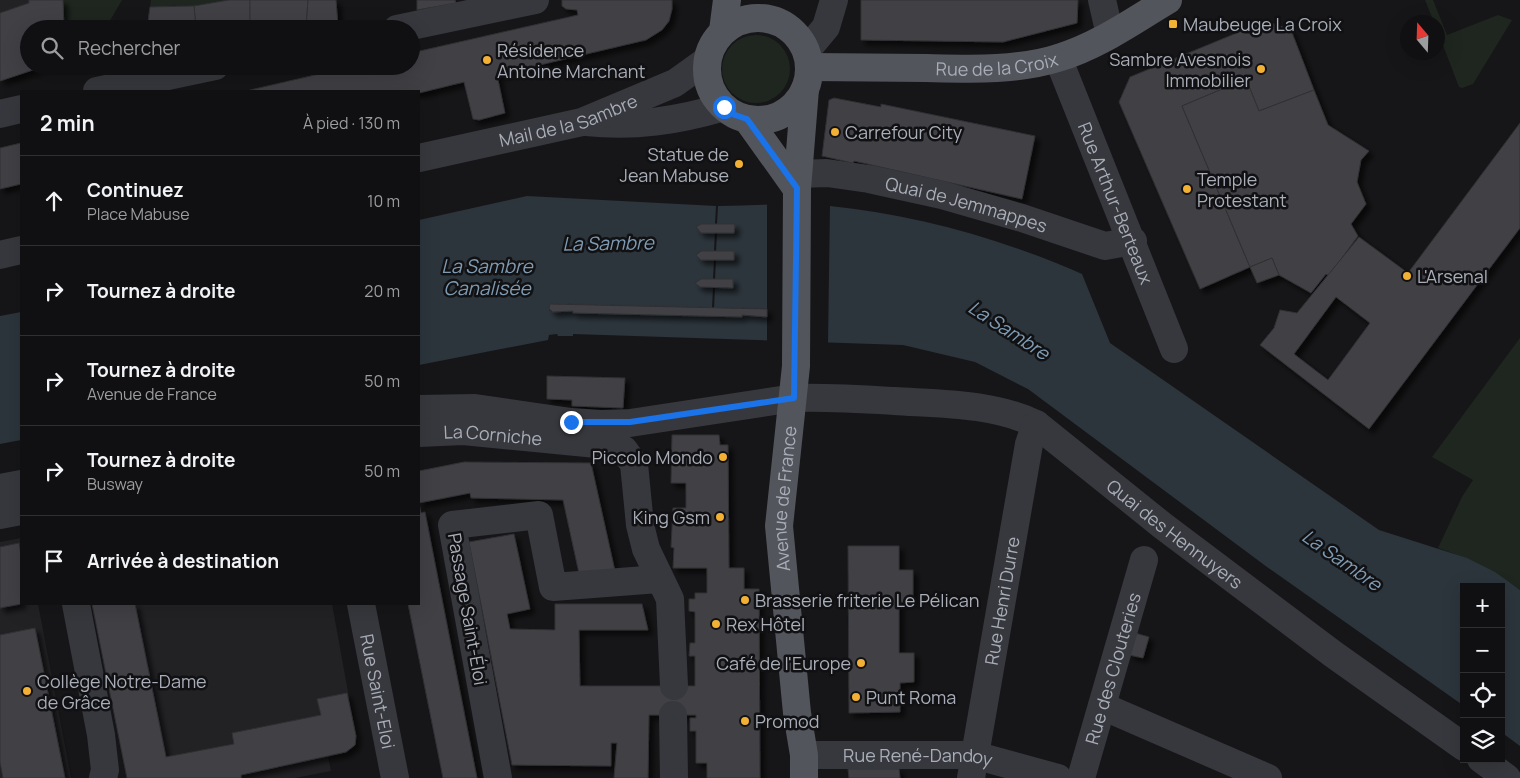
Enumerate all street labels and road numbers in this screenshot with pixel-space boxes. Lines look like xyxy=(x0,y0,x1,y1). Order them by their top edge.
street label: Rue de la Croix xyxy=(935,47,1061,81)
street label: Mail de la Sambre xyxy=(497,88,641,152)
street label: Rue Arthur-Berteaux xyxy=(1073,118,1159,288)
street label: Quai de Jemmappes xyxy=(883,171,1050,238)
street label: La Corniche xyxy=(443,419,543,451)
street label: Avenue de France xyxy=(767,425,802,572)
street label: Quai des Hennuyers xyxy=(1102,474,1248,594)
street label: Passage Saint-Éloi xyxy=(443,531,493,687)
street label: Rue Henri Durre xyxy=(979,535,1025,667)
street label: Rue des Clouteries xyxy=(1079,590,1146,747)
street label: Rue Saint-Eloi xyxy=(355,632,401,751)
street label: Rue René-Dandoy xyxy=(843,743,996,772)

